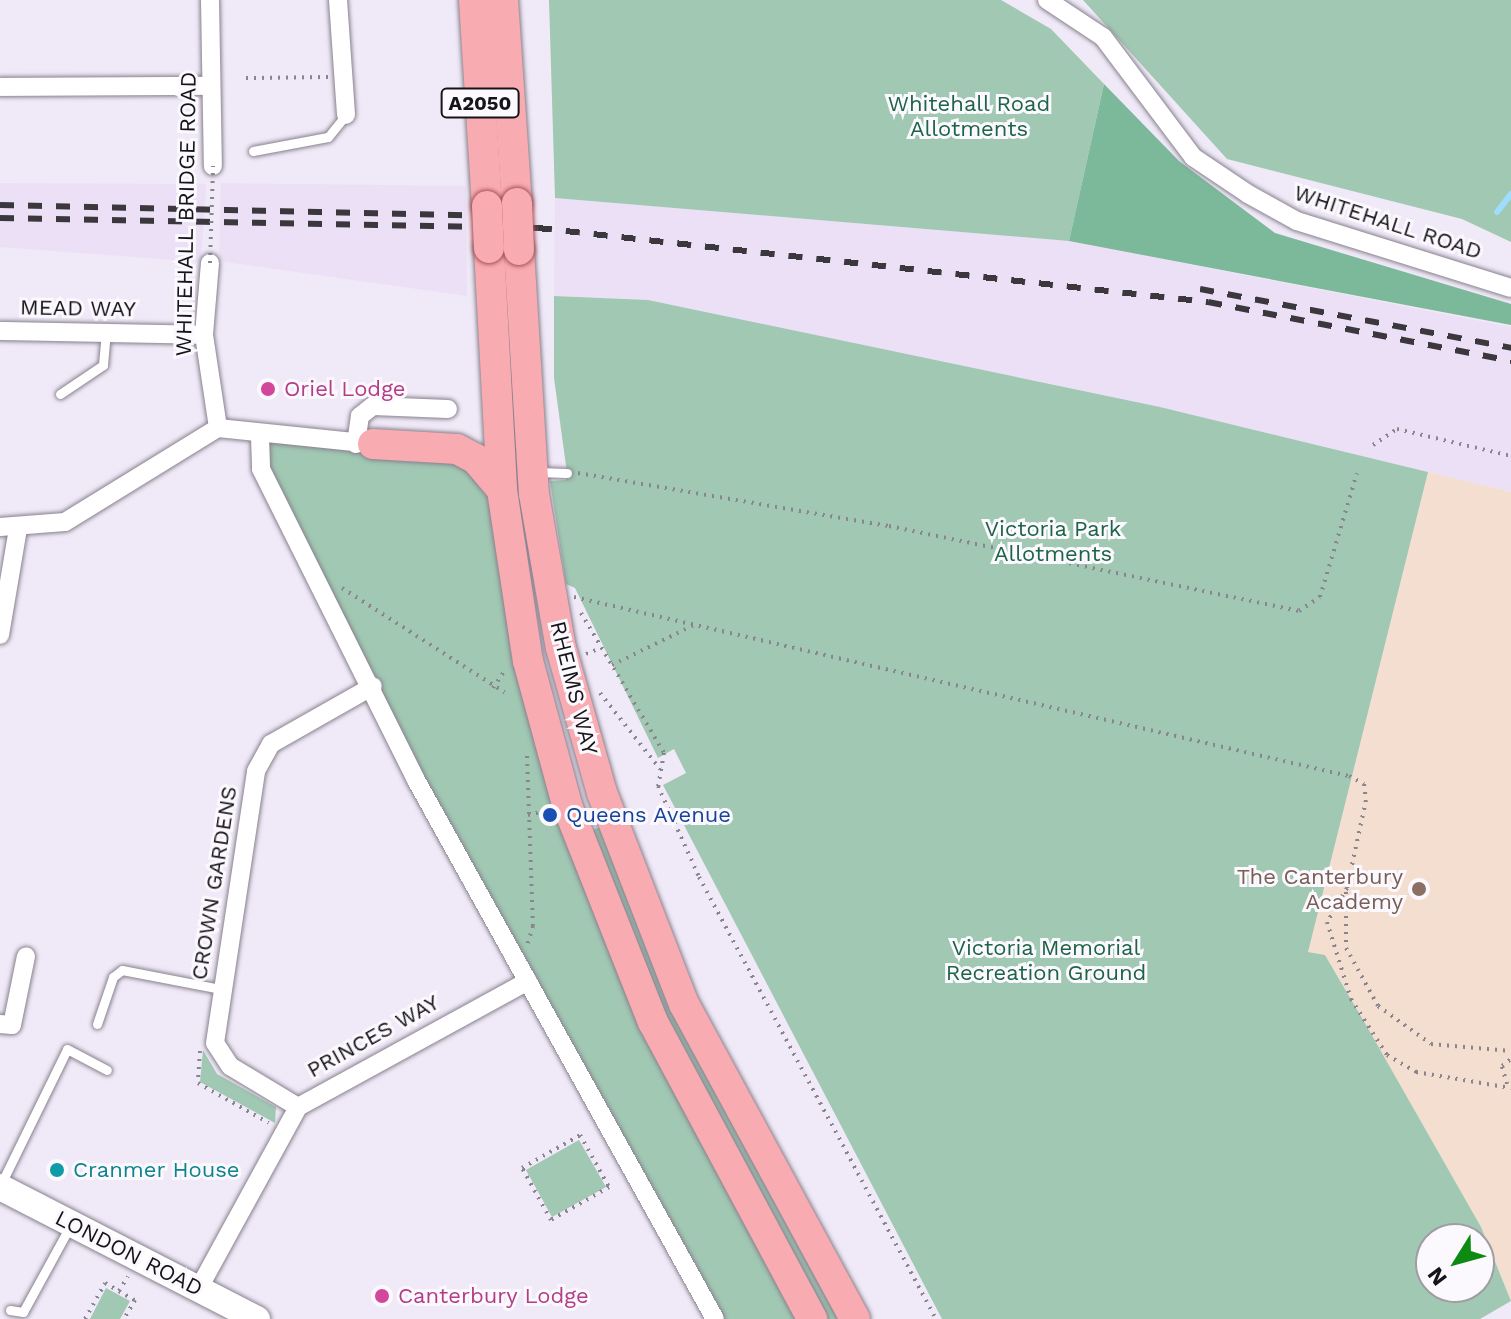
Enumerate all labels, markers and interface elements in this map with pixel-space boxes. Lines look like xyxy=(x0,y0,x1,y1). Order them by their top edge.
street label: WHITEHALL BRIDGE ROAD xyxy=(170,71,202,357)
road number: A2050 xyxy=(440,87,520,119)
park label: Whitehall Road Allotments xyxy=(887,90,1051,142)
street label: WHITEHALL ROAD xyxy=(1290,179,1486,265)
street label: MEAD WAY xyxy=(19,294,137,322)
place label: Oriel Lodge xyxy=(284,376,406,402)
marker: Oriel Lodge xyxy=(259,380,277,398)
park label: Victoria Park Allotments xyxy=(985,515,1121,566)
street label: RHEIMS WAY xyxy=(545,618,603,758)
street label: CROWN GARDENS xyxy=(186,784,242,982)
place label: Queens Avenue xyxy=(566,802,732,828)
marker: Queens Avenue xyxy=(541,806,559,824)
place label: The Canterbury Academy xyxy=(1237,863,1403,914)
marker: The Canterbury Academy xyxy=(1410,880,1428,898)
park label: Victoria Memorial Recreation Ground xyxy=(946,934,1146,986)
street label: PRINCES WAY xyxy=(302,989,444,1083)
place label: Cranmer House xyxy=(73,1157,240,1183)
marker: Cranmer House xyxy=(48,1161,66,1179)
street label: LONDON ROAD xyxy=(51,1204,207,1302)
north arrow xyxy=(1415,1223,1495,1303)
text: N xyxy=(1422,1263,1452,1291)
place label: Canterbury Lodge xyxy=(398,1283,589,1309)
marker: Canterbury Lodge xyxy=(373,1287,391,1305)

